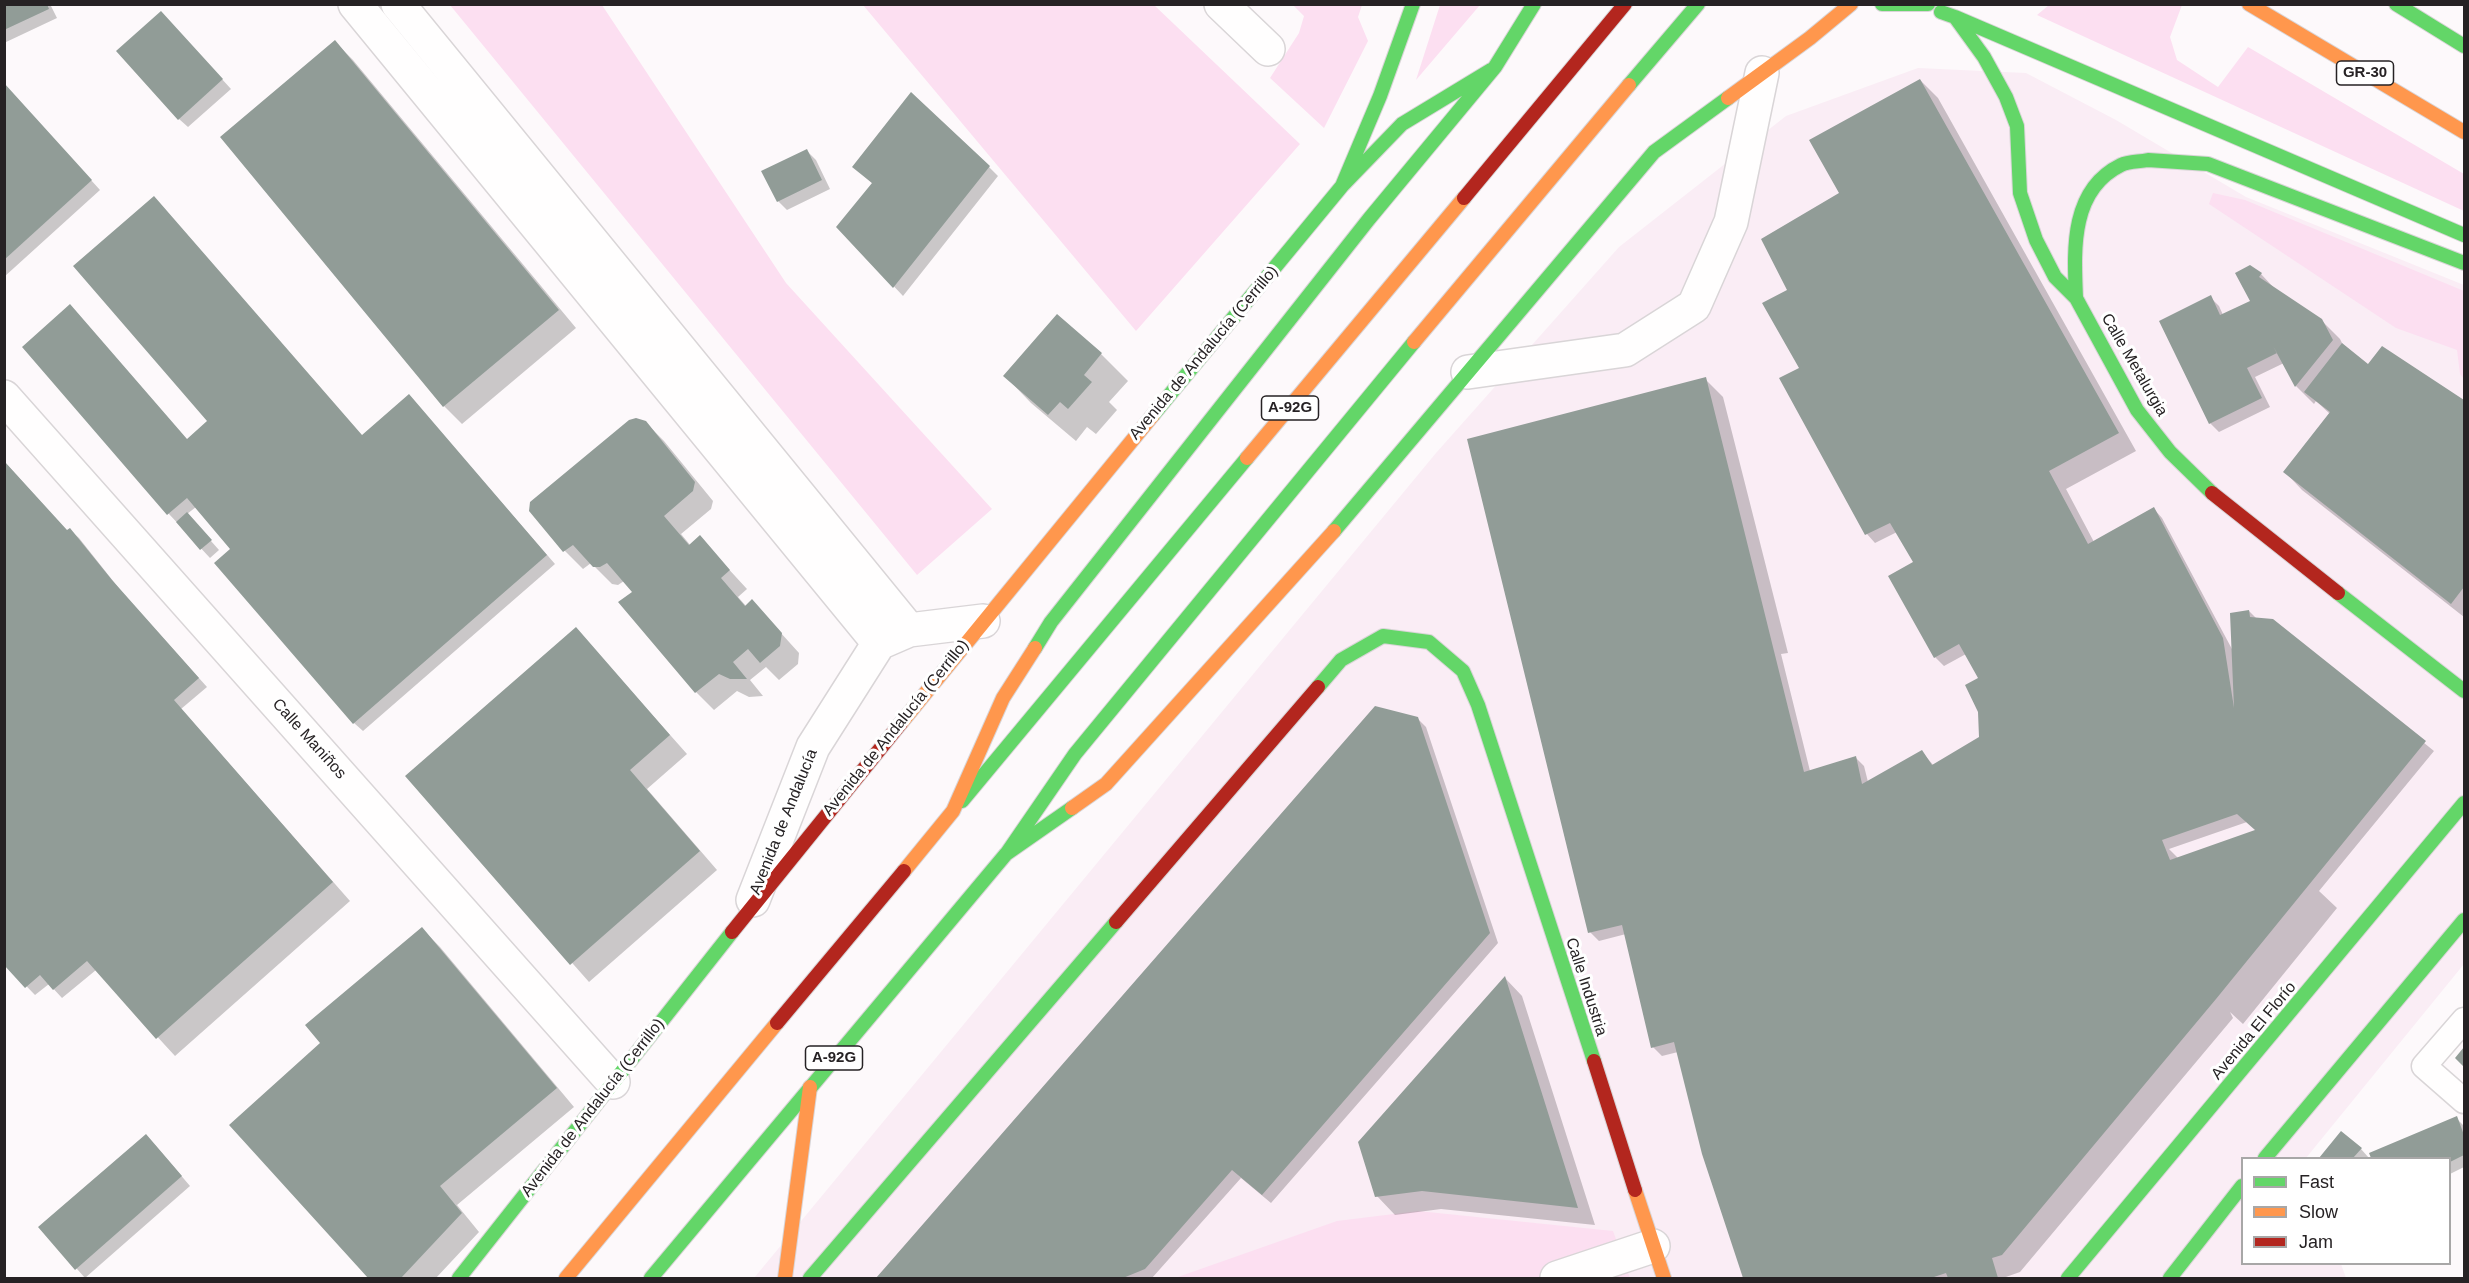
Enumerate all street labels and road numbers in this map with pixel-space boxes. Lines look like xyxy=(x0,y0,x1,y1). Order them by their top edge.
road number: GR-30 xyxy=(2336,61,2394,85)
street label: Avenida de Andalucía (Cerrillo) xyxy=(1126,262,1282,444)
street label: Calle Metalurgia xyxy=(2097,310,2171,420)
road number: A-92G xyxy=(1262,396,1318,420)
street label: Avenida de Andalucía (Cerrillo) xyxy=(819,636,973,820)
street label: Calle Maniños xyxy=(268,695,350,783)
street label: Avenida de Andalucía xyxy=(746,746,822,898)
street label: Calle Industria xyxy=(1561,935,1611,1039)
street label: Avenida El Florío xyxy=(2208,978,2300,1084)
street label: Avenida de Andalucía (Cerrillo) xyxy=(517,1015,669,1201)
road number: A-92G xyxy=(806,1046,862,1070)

